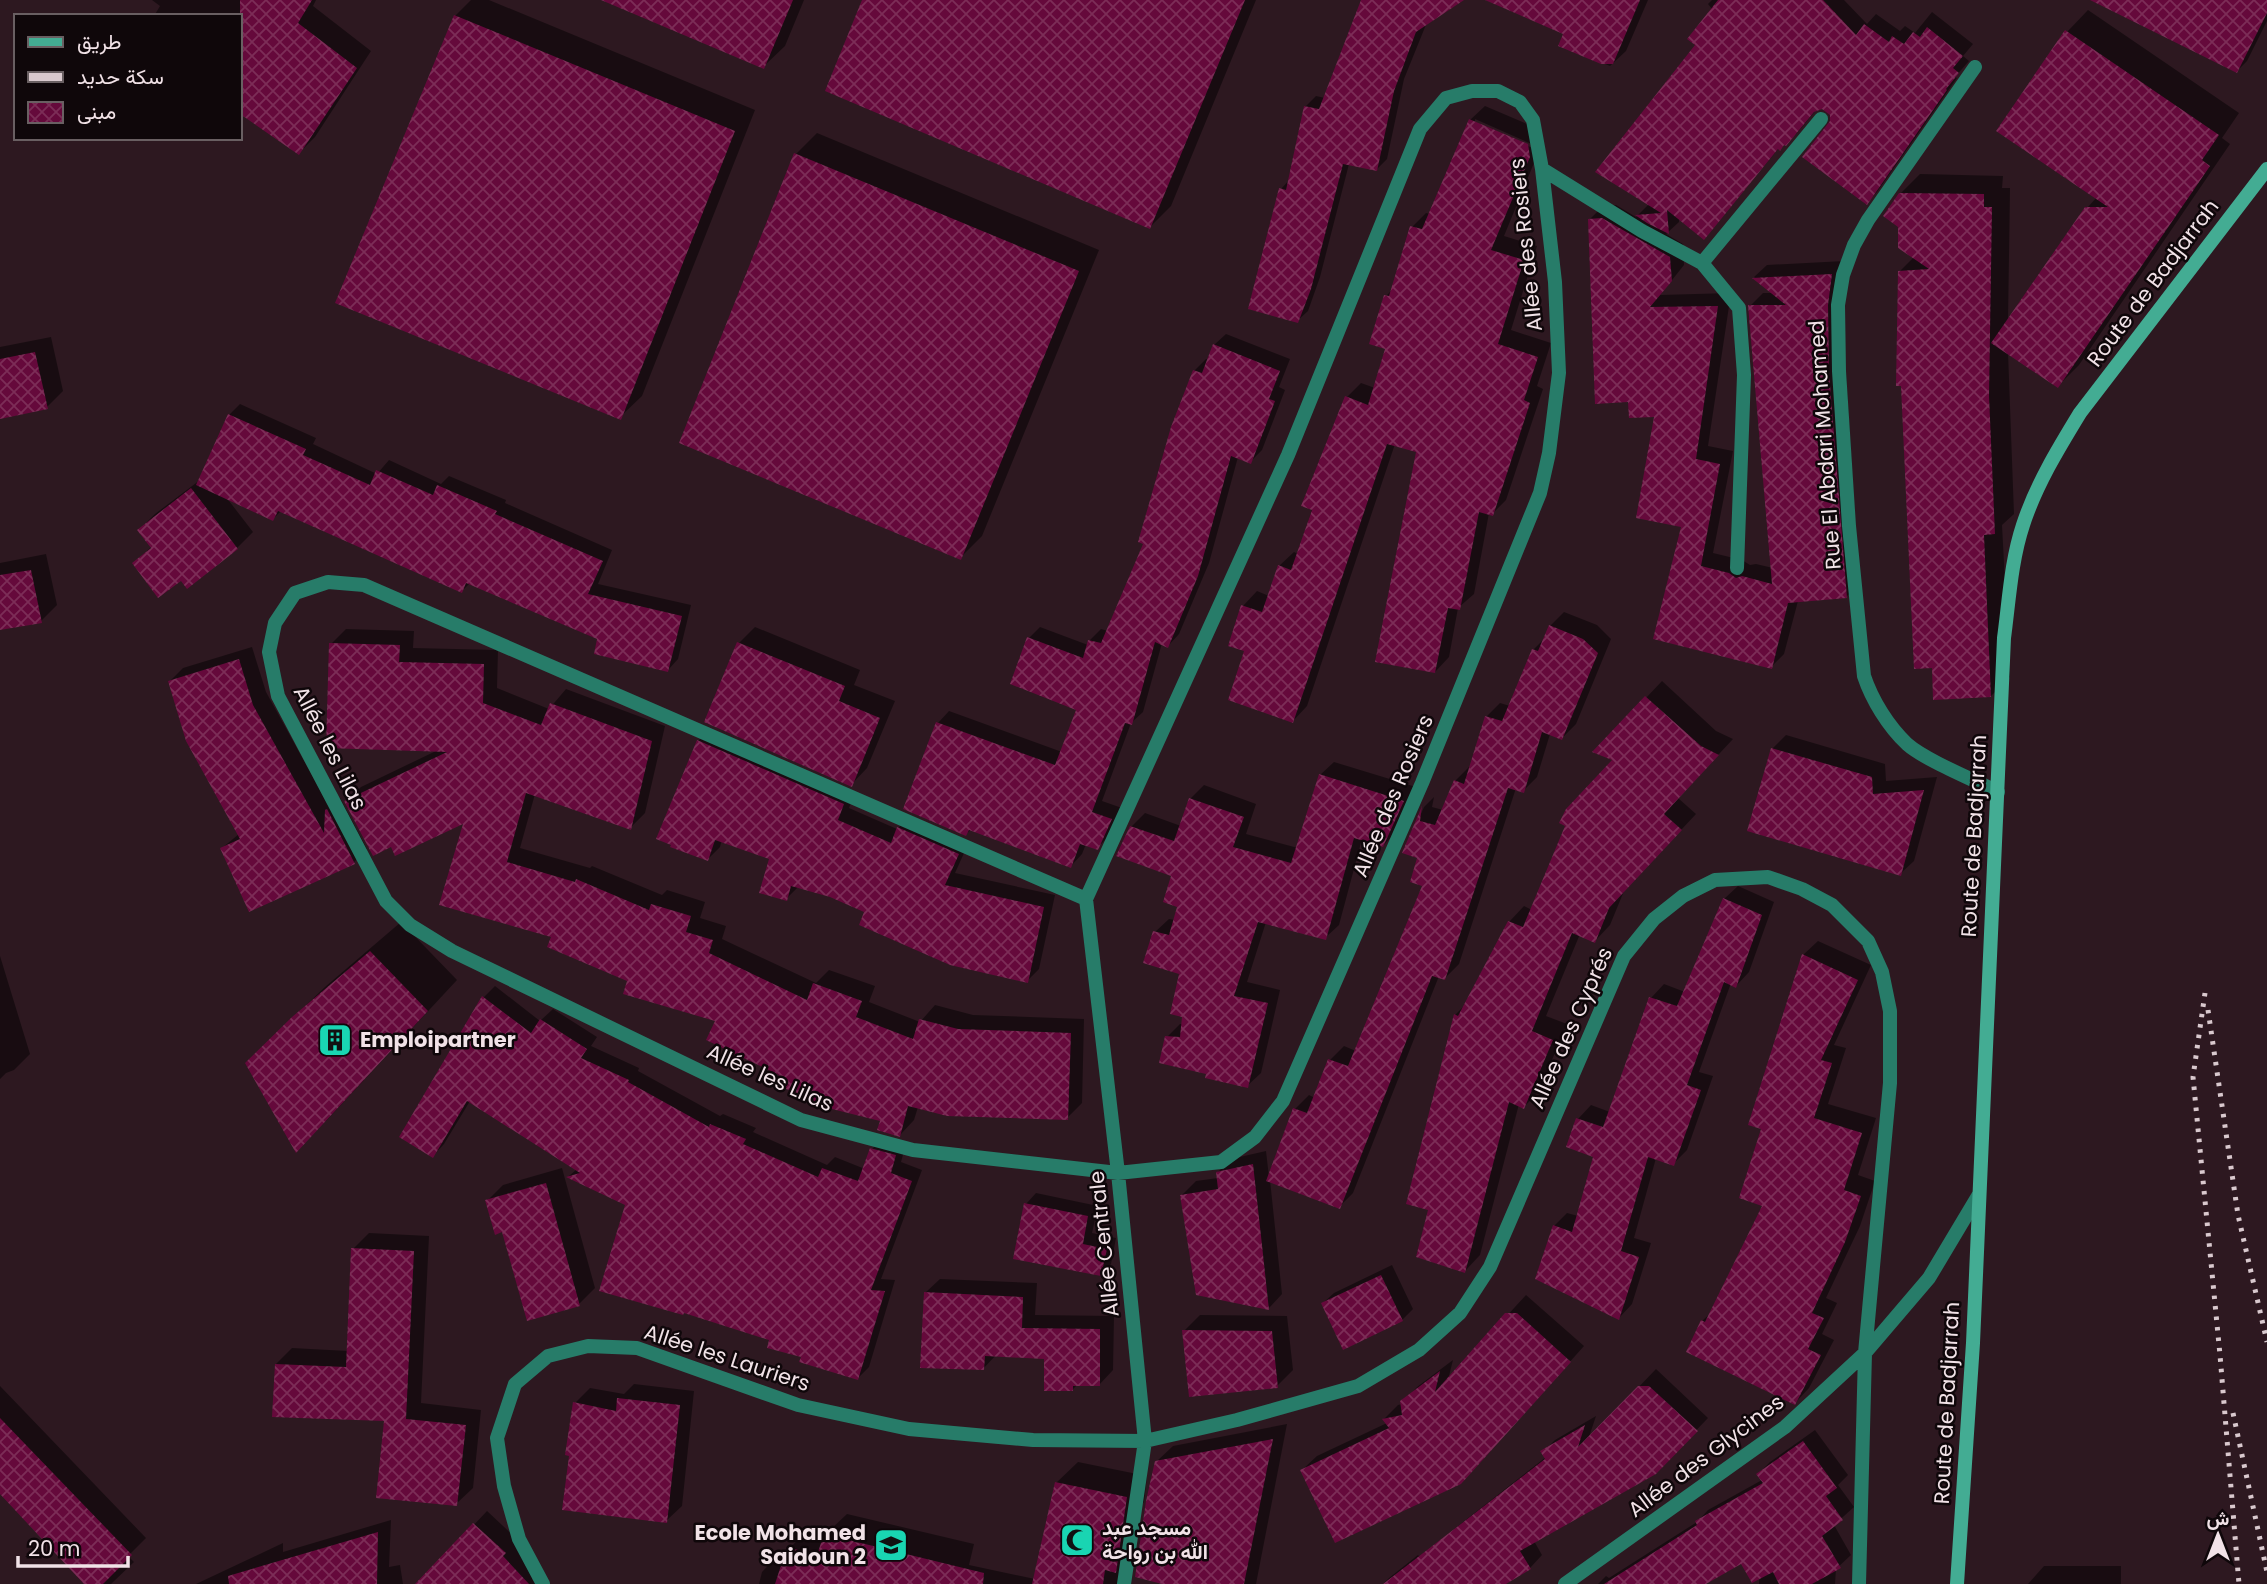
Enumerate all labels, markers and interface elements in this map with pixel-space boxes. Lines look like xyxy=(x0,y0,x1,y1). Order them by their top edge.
legend xyxy=(14,14,242,140)
text: طريق xyxy=(77,27,122,56)
text: سكة حديد xyxy=(77,62,164,91)
text: مبنى xyxy=(77,97,116,126)
street label: Allée des Rosiers xyxy=(1502,157,1549,333)
street label: Route de Badjarrah xyxy=(2080,193,2225,372)
street label: Rue El Abdari Mohamed xyxy=(1801,319,1848,571)
street label: Allée les Lilas xyxy=(287,681,374,815)
street label: Allée des Rosiers xyxy=(1345,710,1440,882)
street label: Route de Badjarrah xyxy=(1954,734,1993,938)
street label: Allée des Cyprés xyxy=(1522,942,1619,1113)
building icon: Emploipartner xyxy=(316,1021,354,1059)
place label: Emploipartner xyxy=(360,1025,516,1054)
street label: Allée les Lilas xyxy=(702,1037,838,1118)
street label: Allée Centrale xyxy=(1081,1170,1126,1319)
street label: Route de Badjarrah xyxy=(1927,1301,1966,1505)
street label: Allée les Lauriers xyxy=(641,1317,814,1398)
street label: Allée des Glycines xyxy=(1622,1387,1790,1524)
north arrow xyxy=(2183,1500,2253,1570)
text: ش xyxy=(2207,1505,2230,1532)
place label: مسجد عبد الله بن رواحة xyxy=(1102,1513,1208,1566)
place label: Ecole Mohamed Saidoun 2 xyxy=(694,1518,866,1571)
mosque icon: مسجد عبد الله بن رواحة xyxy=(1058,1521,1096,1559)
scale bar xyxy=(18,1524,128,1568)
school or university icon: Ecole Mohamed Saidoun 2 xyxy=(872,1526,910,1564)
text: 20 m xyxy=(28,1534,81,1563)

